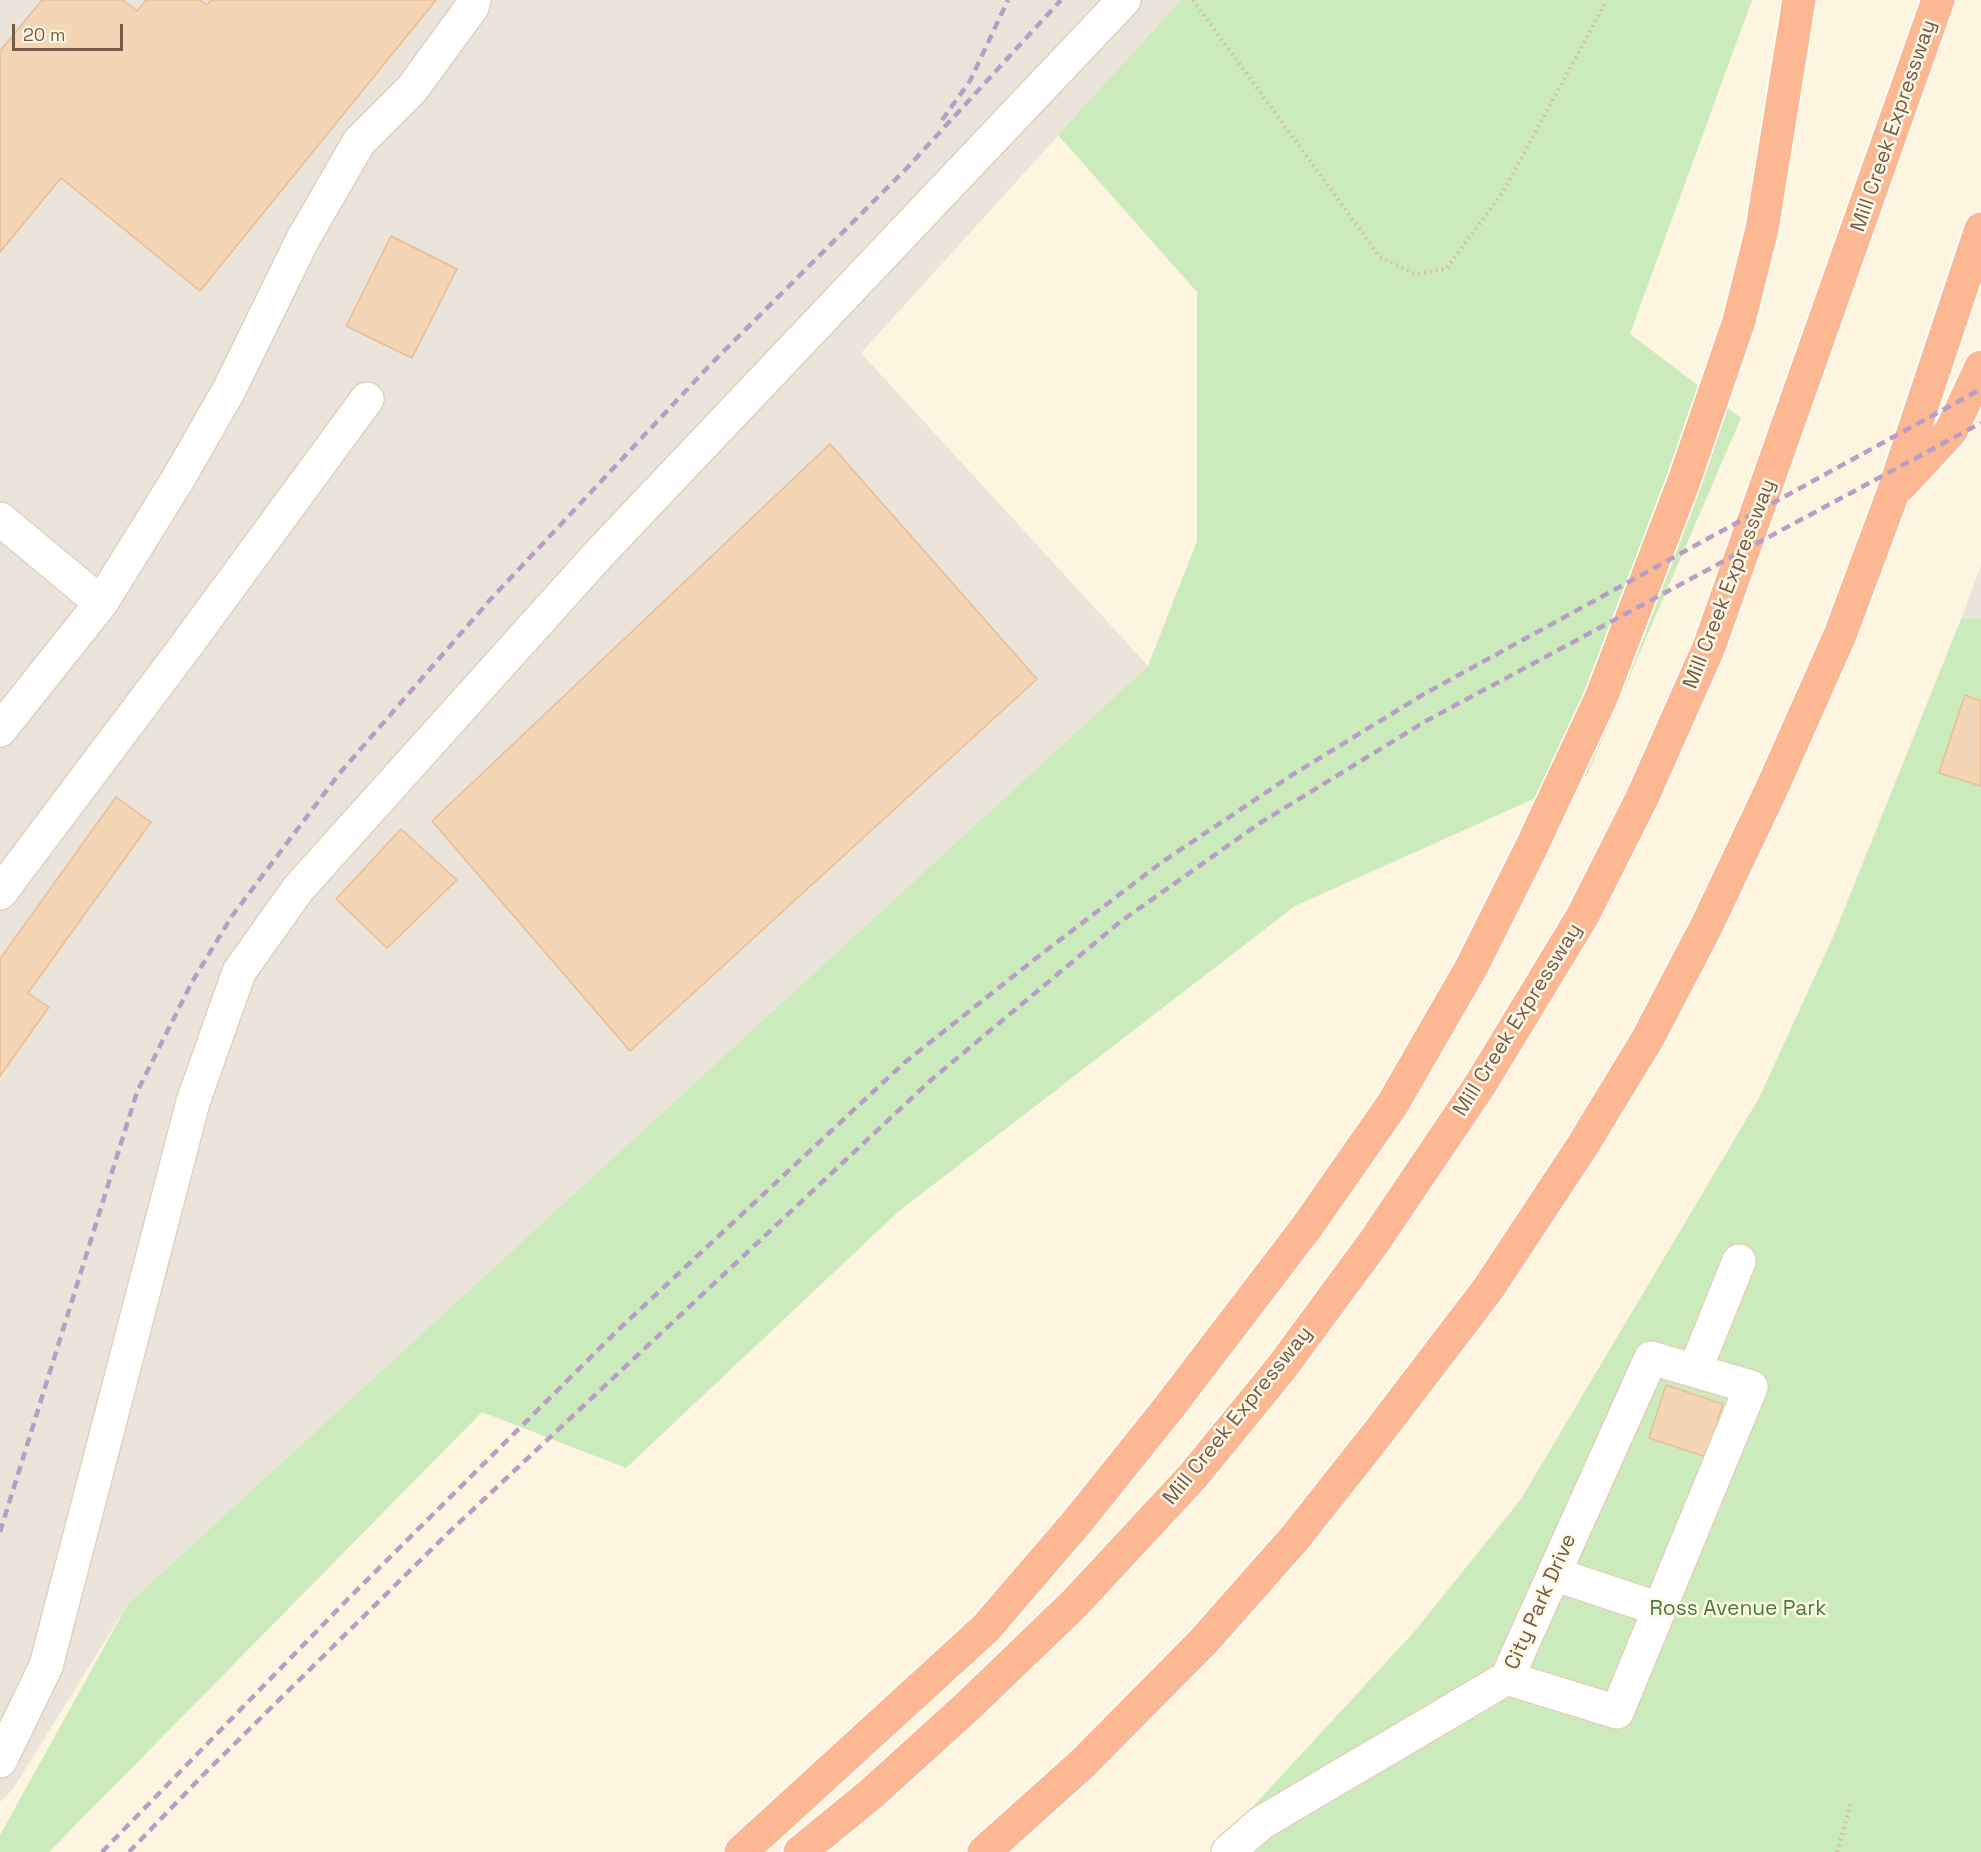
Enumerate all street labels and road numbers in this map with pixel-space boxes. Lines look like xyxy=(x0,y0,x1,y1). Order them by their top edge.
street label: Mill Creek Expressway xyxy=(1846,17,1942,235)
street label: Mill Creek Expressway xyxy=(1678,476,1782,692)
street label: Mill Creek Expressway xyxy=(1448,919,1588,1121)
street label: Mill Creek Expressway xyxy=(1158,1322,1318,1510)
street label: City Park Drive xyxy=(1500,1530,1582,1674)

